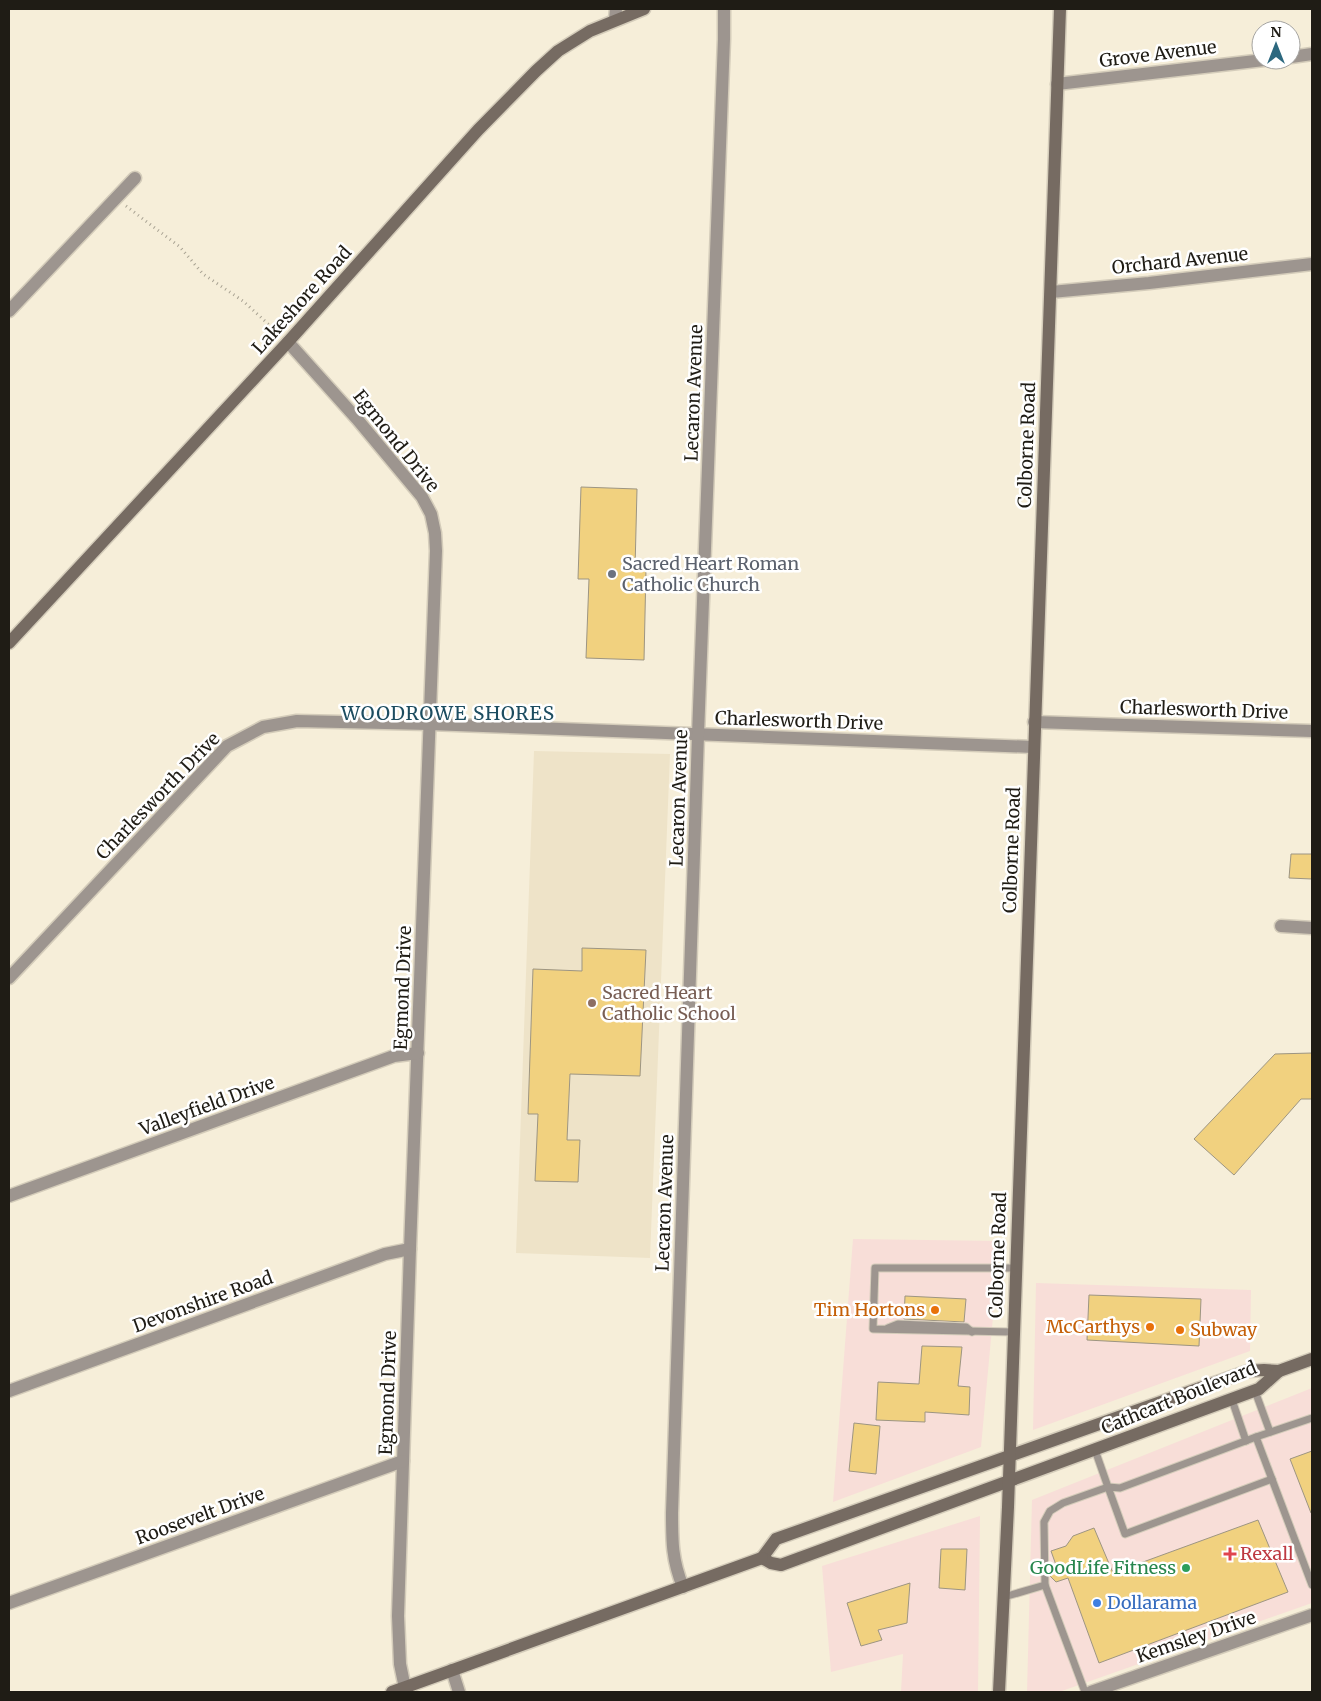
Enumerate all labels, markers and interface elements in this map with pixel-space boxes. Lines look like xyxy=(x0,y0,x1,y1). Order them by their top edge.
north arrow xyxy=(1251,20,1301,70)
text: N xyxy=(1270,23,1282,41)
street label: Grove Avenue xyxy=(1098,35,1218,72)
street label: Lakeshore Road xyxy=(247,241,356,359)
street label: Orchard Avenue xyxy=(1111,242,1249,279)
street label: Lecaron Avenue xyxy=(680,324,707,462)
street label: Colborne Road xyxy=(1013,381,1040,509)
street label: Egmond Drive xyxy=(348,385,445,496)
place label: Sacred Heart Roman Catholic Church xyxy=(622,552,799,596)
marker: Sacred Heart Roman Catholic Church xyxy=(606,568,618,580)
street label: Charlesworth Drive xyxy=(1120,695,1289,724)
district label: WOODROWE SHORES xyxy=(340,701,555,725)
street label: Charlesworth Drive xyxy=(715,706,884,735)
street label: Charlesworth Drive xyxy=(91,727,224,864)
street label: Lecaron Avenue xyxy=(665,729,692,867)
street label: Colborne Road xyxy=(998,786,1025,914)
street label: Egmond Drive xyxy=(389,925,416,1051)
place label: Sacred Heart Catholic School xyxy=(602,981,736,1025)
marker: Sacred Heart Catholic School xyxy=(586,997,598,1009)
street label: Valleyfield Drive xyxy=(135,1071,277,1141)
street label: Lecaron Avenue xyxy=(651,1134,678,1272)
street label: Colborne Road xyxy=(984,1191,1011,1319)
street label: Devonshire Road xyxy=(130,1265,276,1338)
place label: Tim Hortons xyxy=(814,1298,925,1321)
marker: Tim Hortons xyxy=(929,1304,941,1316)
place label: McCarthys xyxy=(1046,1315,1140,1338)
place label: Subway xyxy=(1190,1318,1258,1341)
marker: McCarthys xyxy=(1144,1321,1156,1333)
marker: Subway xyxy=(1174,1324,1186,1336)
street label: Egmond Drive xyxy=(374,1330,401,1456)
street label: Cathcart Boulevard xyxy=(1098,1356,1260,1439)
street label: Roosevelt Drive xyxy=(132,1482,267,1549)
place label: Rexall xyxy=(1240,1542,1294,1565)
marker: Rexall xyxy=(1224,1548,1236,1560)
place label: GoodLife Fitness xyxy=(1030,1556,1176,1579)
marker: GoodLife Fitness xyxy=(1180,1562,1192,1574)
place label: Dollarama xyxy=(1107,1591,1197,1614)
marker: Dollarama xyxy=(1091,1597,1103,1609)
street label: Kemsley Drive xyxy=(1133,1605,1259,1668)

